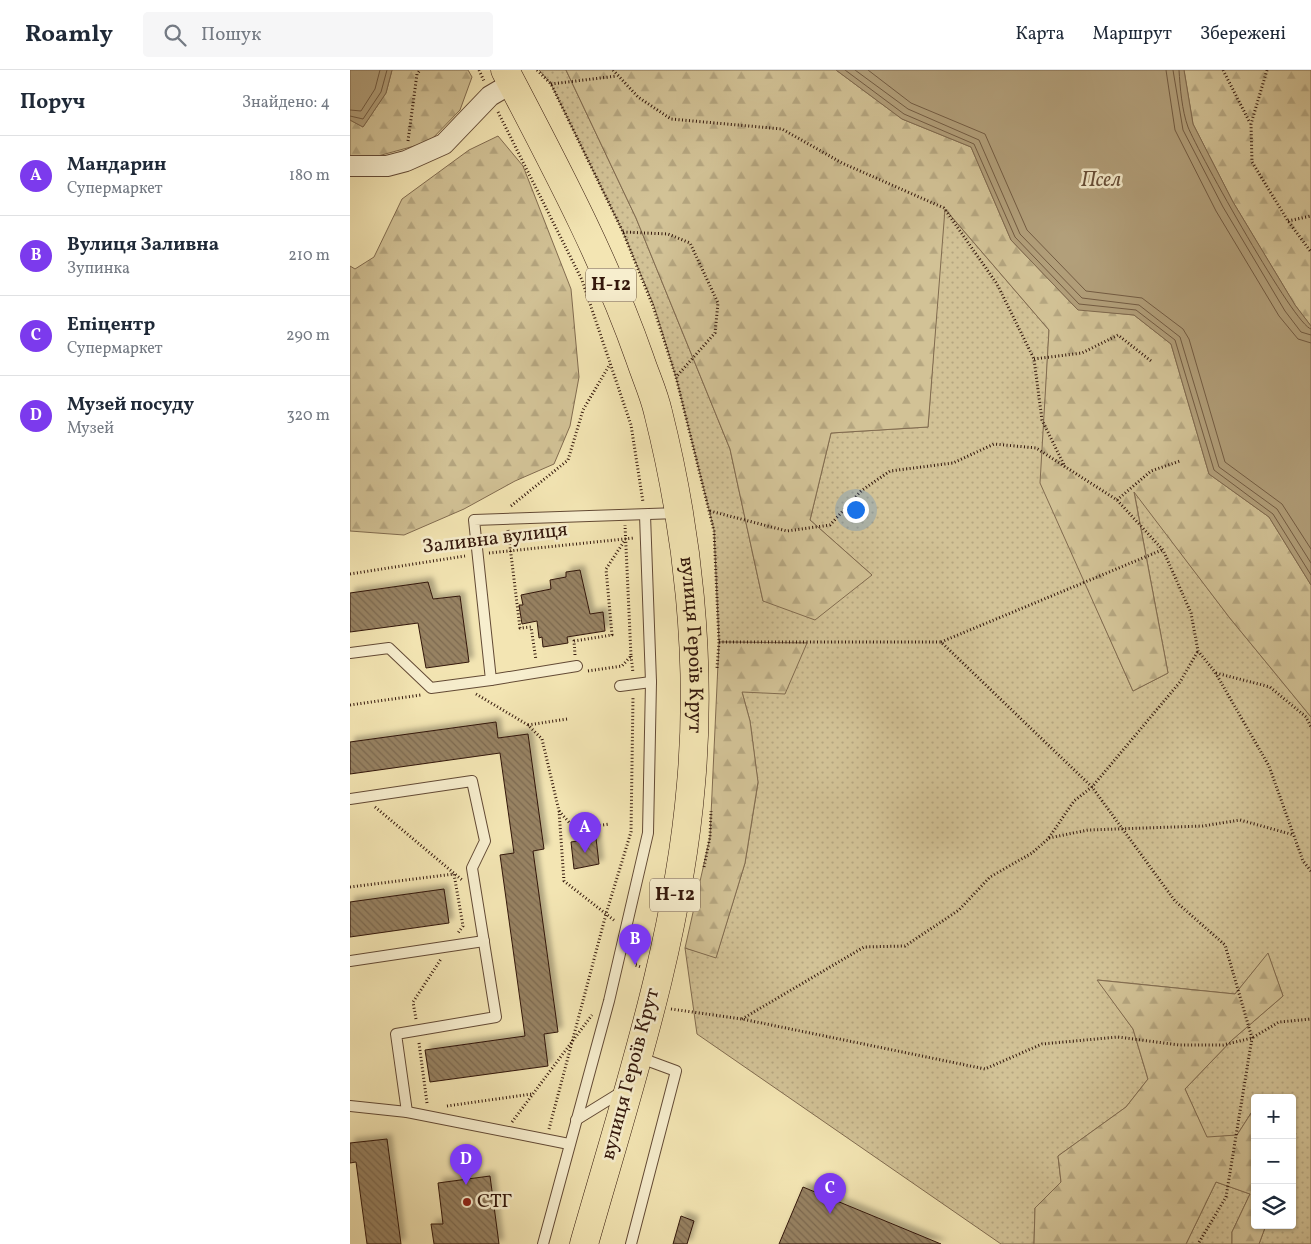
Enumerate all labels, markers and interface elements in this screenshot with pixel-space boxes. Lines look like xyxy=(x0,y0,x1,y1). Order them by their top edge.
search box xyxy=(143,12,493,57)
text: Roamly xyxy=(25,18,113,52)
icon: search xyxy=(161,21,189,49)
text: Пошук xyxy=(201,22,261,48)
text: Карта xyxy=(1016,22,1064,47)
text: Маршрут xyxy=(1092,22,1172,47)
text: Збережені xyxy=(1200,22,1286,47)
text: Поруч xyxy=(20,88,85,117)
text: Знайдено: 4 xyxy=(242,92,330,114)
text: Мандарин xyxy=(67,152,166,178)
text: A xyxy=(30,165,42,187)
text: 180 m xyxy=(289,165,330,187)
water label: Псел xyxy=(1081,166,1121,195)
text: Супермаркет xyxy=(67,178,163,200)
text: Вулиця Заливна xyxy=(67,232,219,258)
text: B xyxy=(31,245,41,267)
text: 210 m xyxy=(288,245,330,267)
text: Зупинка xyxy=(67,258,130,280)
road number: Н-12 xyxy=(586,268,636,302)
text: Епіцентр xyxy=(67,312,155,338)
text: C xyxy=(31,325,41,347)
text: 290 m xyxy=(286,325,330,347)
text: Супермаркет xyxy=(67,338,163,360)
text: Музей посуду xyxy=(67,392,194,418)
text: D xyxy=(30,405,42,427)
text: 320 m xyxy=(286,405,330,427)
text: Музей xyxy=(67,418,114,440)
your location xyxy=(843,497,869,523)
street label: Заливна вулиця xyxy=(421,516,569,562)
street label: вулиця Героїв Крут xyxy=(672,555,709,734)
pin: A xyxy=(569,812,601,853)
road number: Н-12 xyxy=(650,878,700,912)
pin: B xyxy=(619,924,651,965)
street label: вулиця Героїв Крут xyxy=(595,985,667,1163)
map controls xyxy=(1251,1094,1296,1229)
button: + xyxy=(1251,1094,1296,1139)
button: − xyxy=(1251,1139,1296,1184)
pin: D xyxy=(450,1144,482,1185)
pin: C xyxy=(814,1173,846,1214)
button: layers xyxy=(1251,1184,1296,1229)
place label: СТГ xyxy=(477,1188,512,1216)
marker: СТГ xyxy=(461,1196,473,1208)

